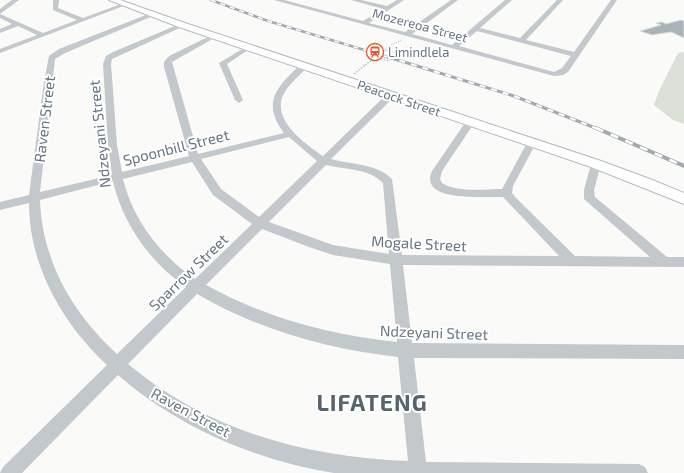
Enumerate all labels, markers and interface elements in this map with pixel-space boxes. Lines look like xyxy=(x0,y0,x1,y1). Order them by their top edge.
street label: Mozereoa Street xyxy=(371,5,469,45)
station icon: Limindlela xyxy=(365,42,385,62)
place label: Limindlela xyxy=(388,44,449,60)
street label: Raven Street xyxy=(30,74,58,163)
street label: Peacock Street xyxy=(355,76,443,120)
street label: Ndzeyani Street xyxy=(84,79,114,189)
street label: Spoonbill Street xyxy=(121,125,231,169)
street label: Sparrow Street xyxy=(145,230,231,314)
street label: Mogale Street xyxy=(371,232,468,255)
street label: Ndzeyani Street xyxy=(380,321,489,343)
street label: Raven Street xyxy=(148,384,234,441)
district label: LIFATENG xyxy=(316,388,428,416)

